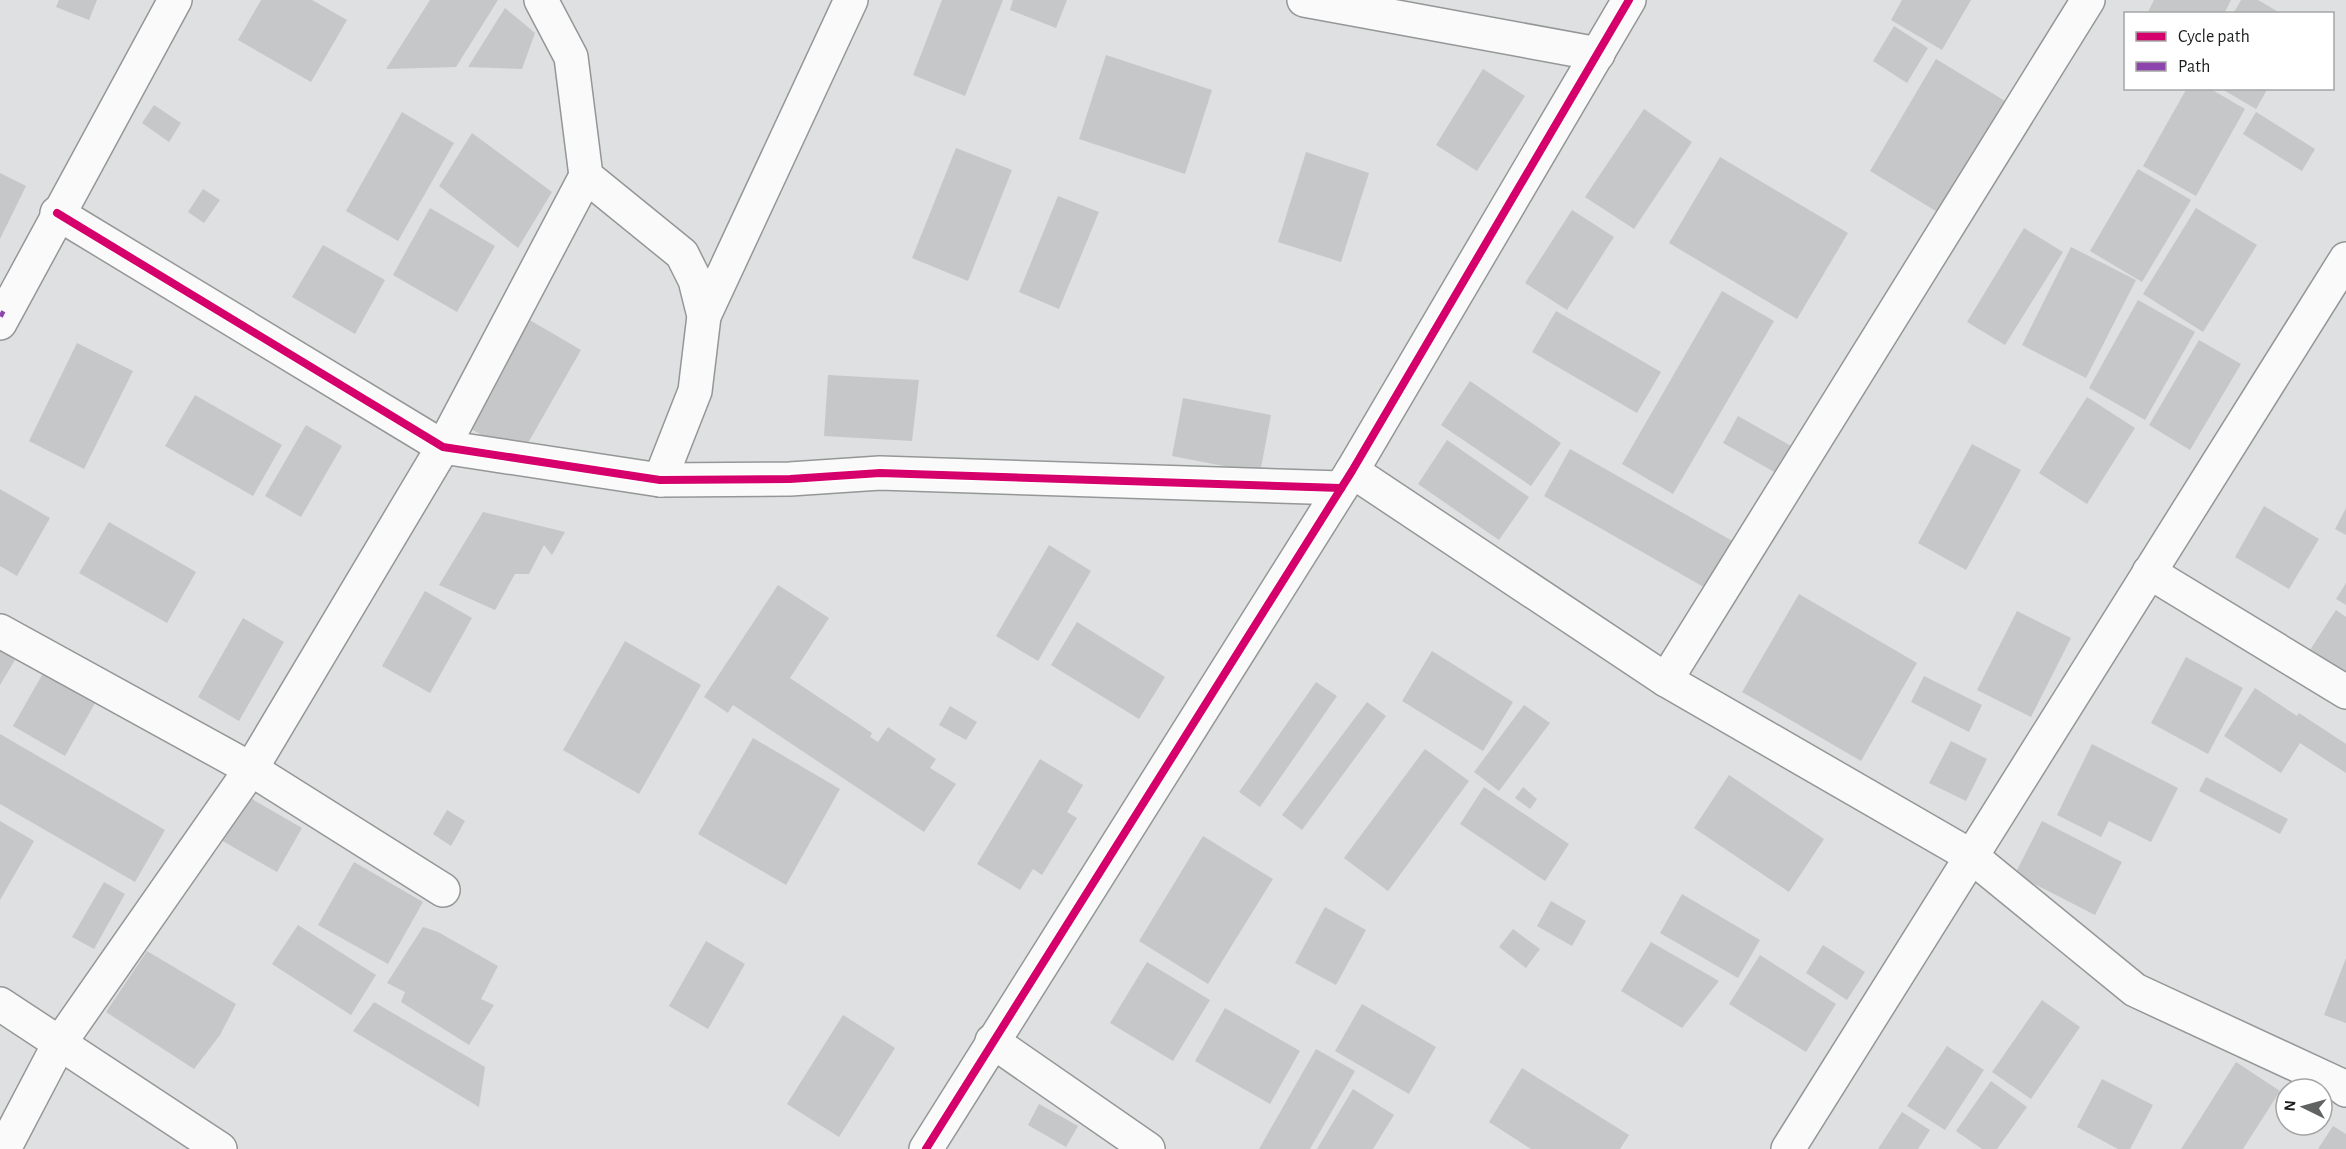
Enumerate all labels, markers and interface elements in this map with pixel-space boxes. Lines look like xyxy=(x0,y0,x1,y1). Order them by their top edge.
legend xyxy=(2124,12,2334,90)
text: Cycle path xyxy=(2178,28,2250,46)
text: Path xyxy=(2178,58,2210,76)
north arrow xyxy=(2274,1077,2334,1137)
text: N xyxy=(2282,1100,2299,1112)

